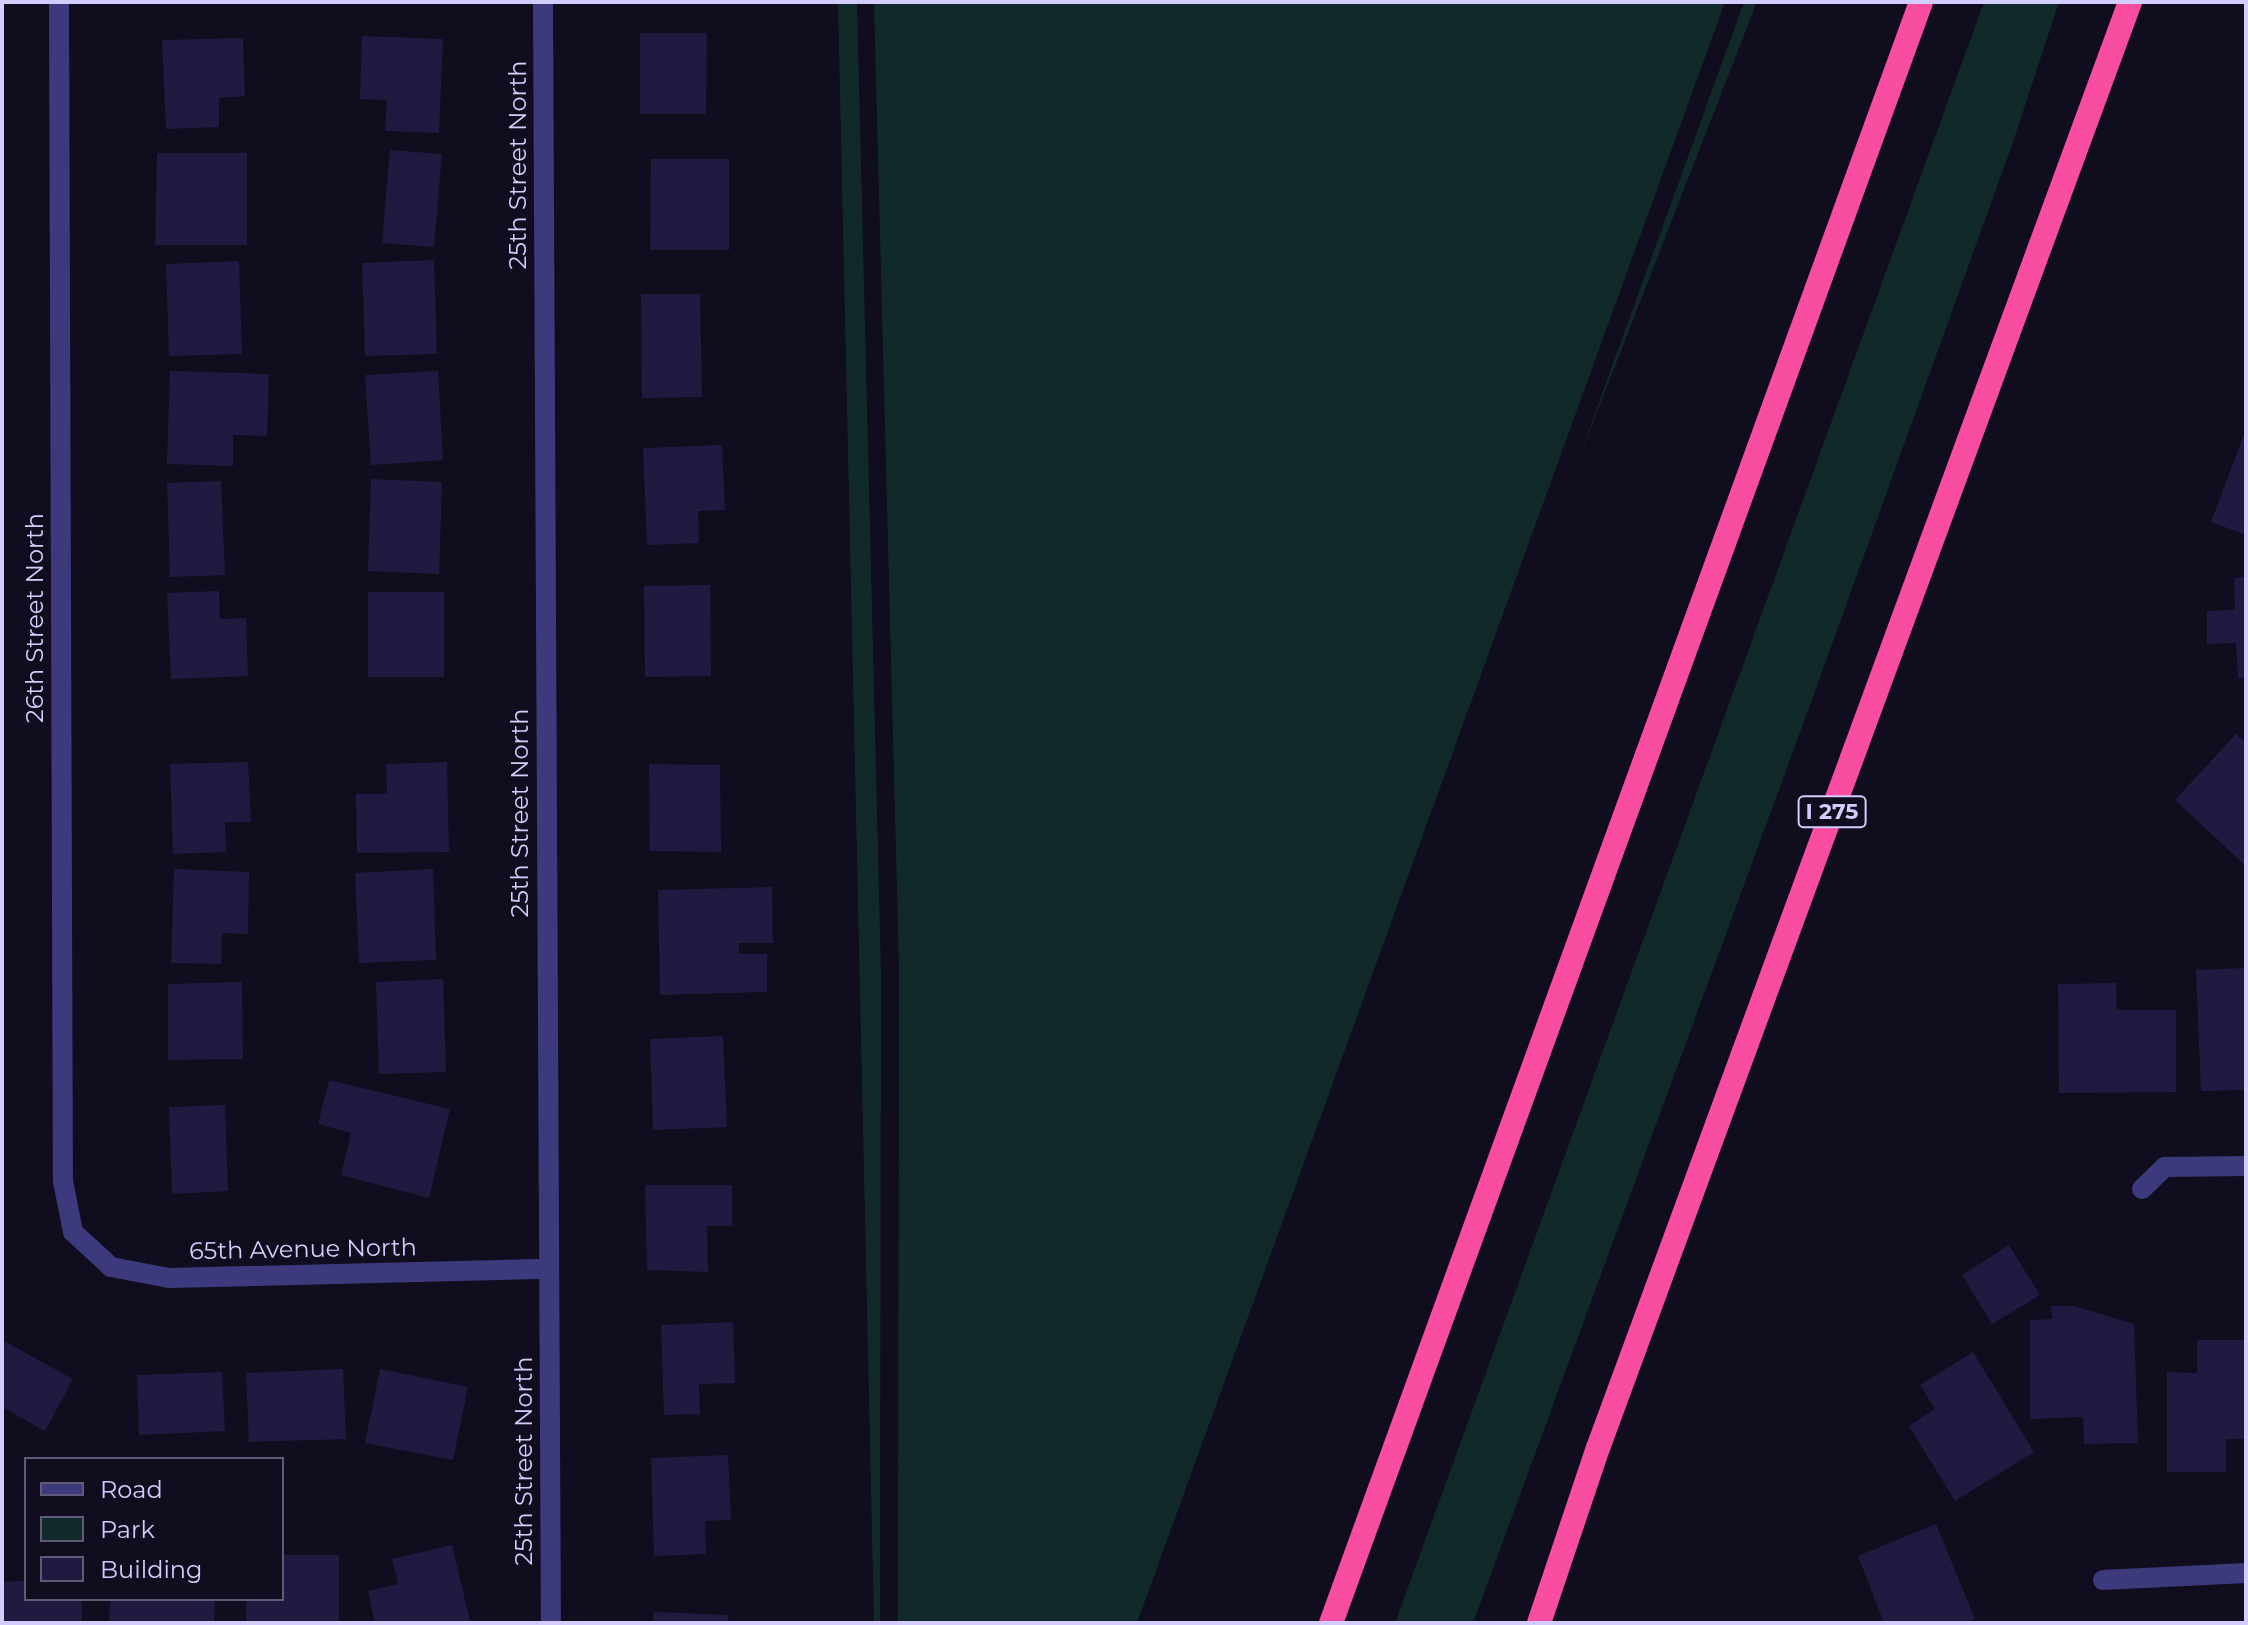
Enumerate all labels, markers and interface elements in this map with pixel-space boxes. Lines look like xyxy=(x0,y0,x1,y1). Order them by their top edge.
street label: 25th Street North xyxy=(504,61,532,269)
street label: 26th Street North xyxy=(21,513,49,723)
street label: 25th Street North xyxy=(506,709,534,917)
road number: I 275 xyxy=(1796,794,1868,830)
street label: 65th Avenue North xyxy=(189,1233,417,1265)
street label: 25th Street North xyxy=(510,1357,538,1565)
legend xyxy=(24,1457,284,1601)
text: Road xyxy=(100,1475,163,1504)
text: Park xyxy=(100,1515,155,1544)
text: Building xyxy=(100,1555,203,1584)

